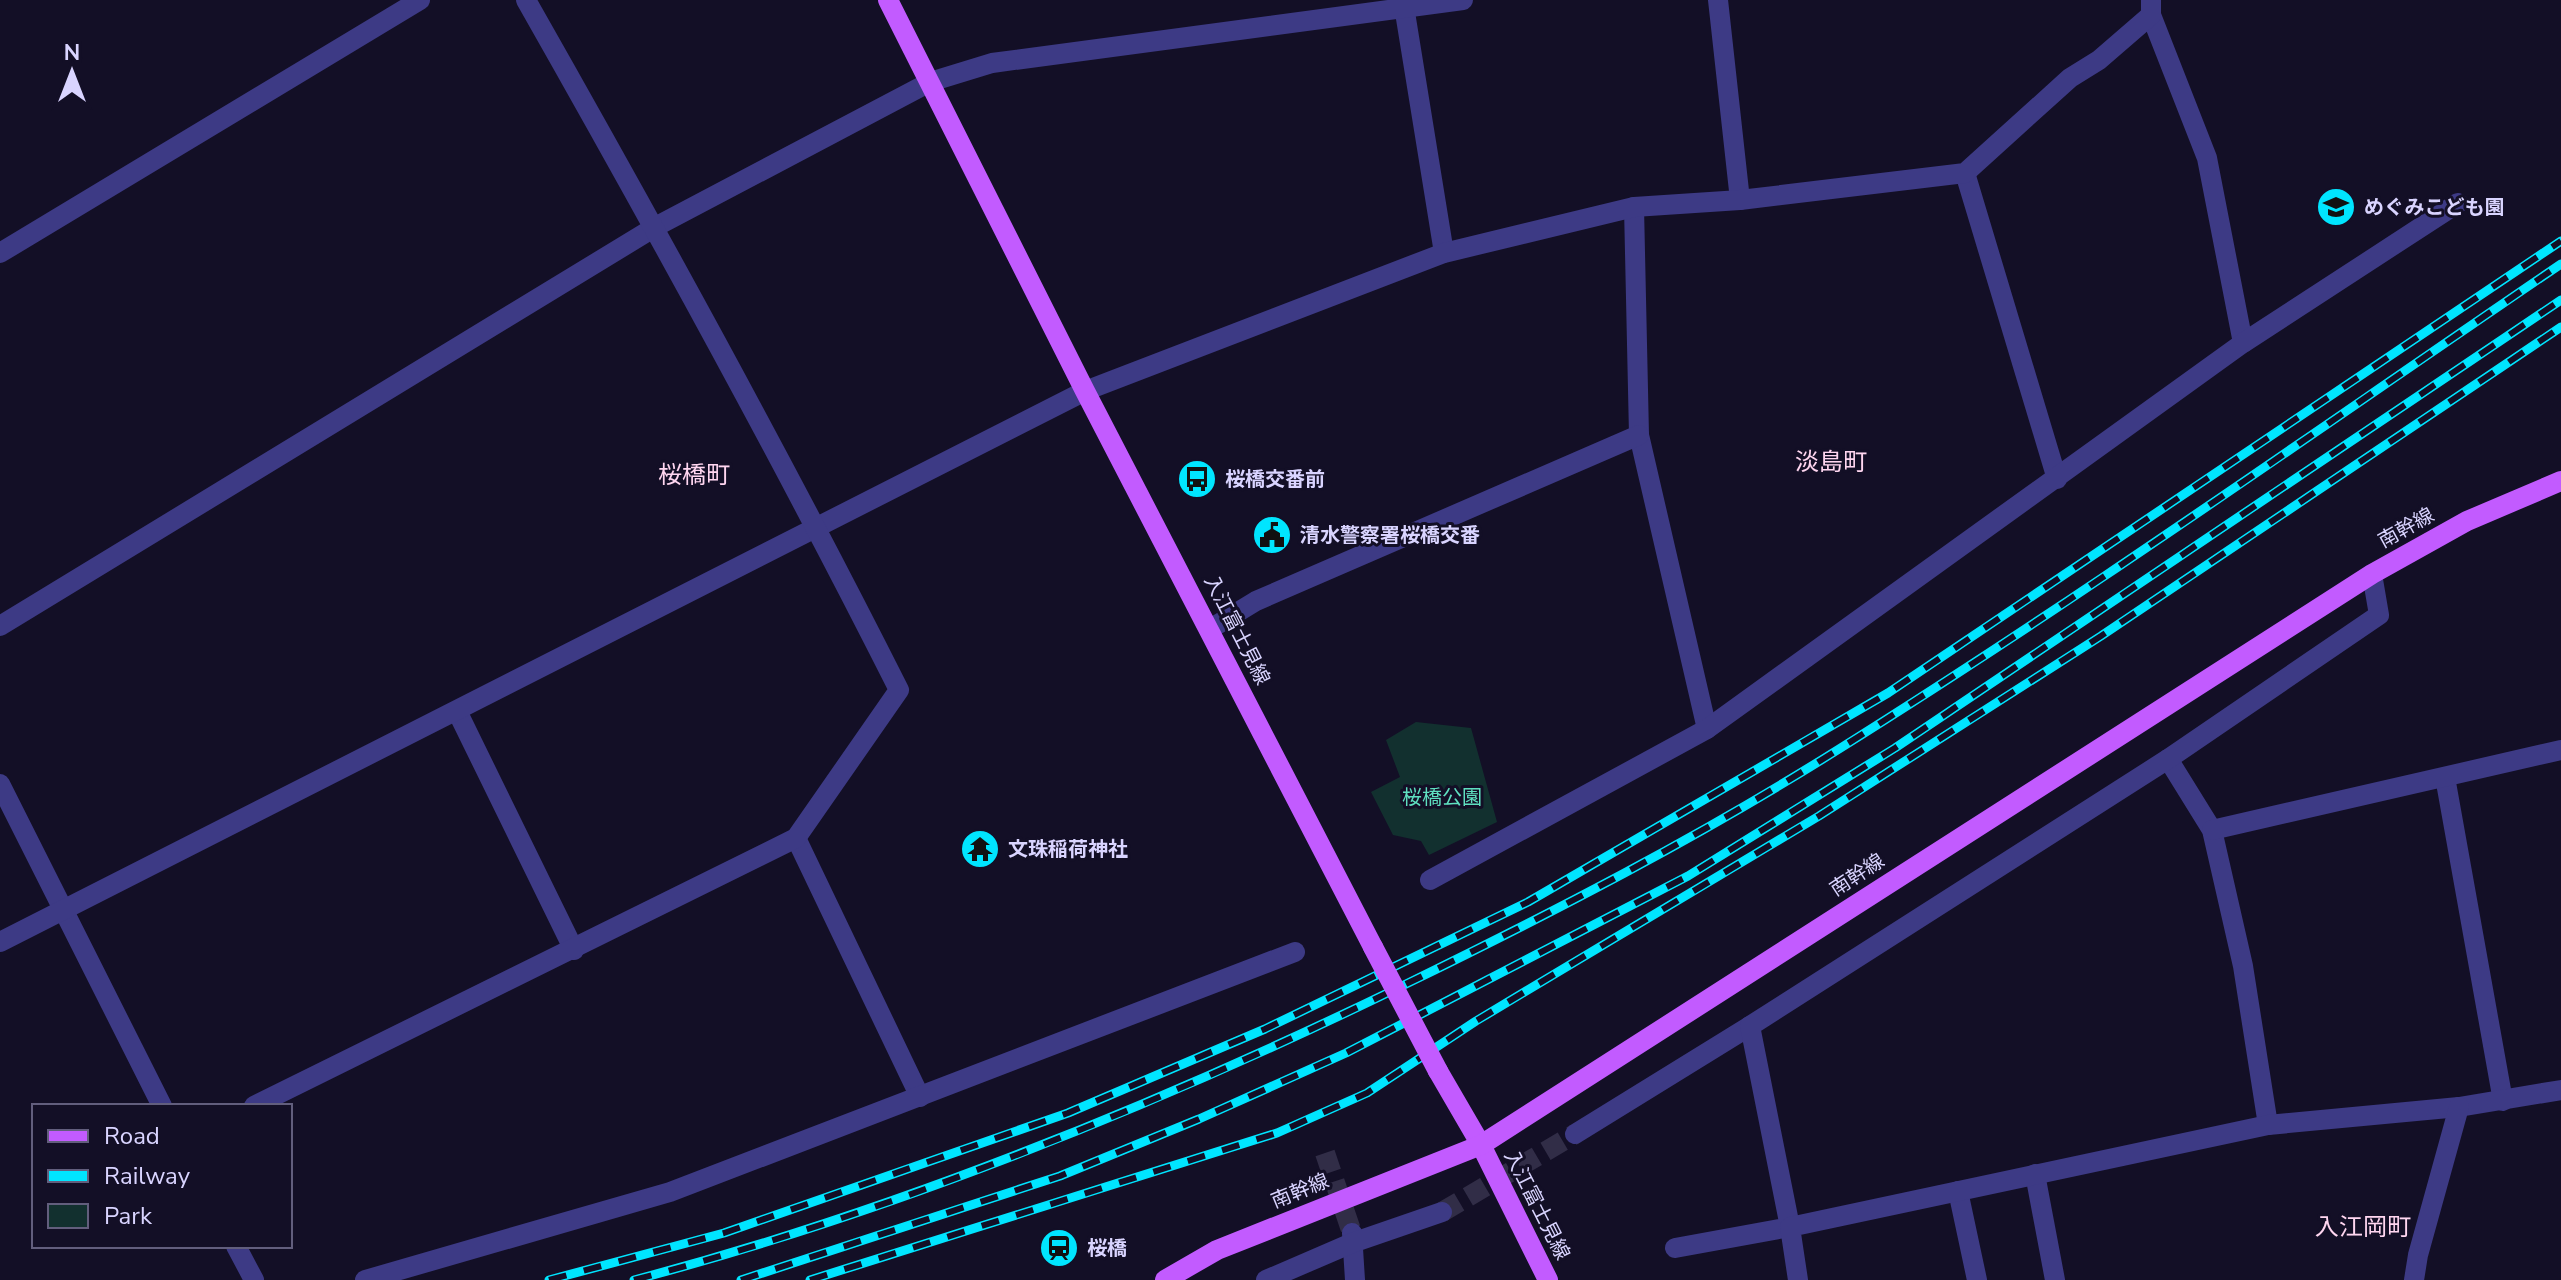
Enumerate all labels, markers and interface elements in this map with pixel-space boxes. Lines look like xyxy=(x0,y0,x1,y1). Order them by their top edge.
north arrow xyxy=(32,32,112,112)
text: N xyxy=(64,38,80,68)
school or university icon: めぐみこども園 xyxy=(2315,186,2357,228)
place label: めぐみこども園 xyxy=(2364,194,2505,221)
district label: 淡島町 xyxy=(1795,446,1867,478)
bus stop icon: 桜橋交番前 xyxy=(1176,458,1218,500)
district label: 桜橋町 xyxy=(658,459,730,491)
place label: 桜橋交番前 xyxy=(1225,466,1325,493)
street label: 南幹線 xyxy=(2373,502,2439,554)
public building icon: 清水警察署桜橋交番 xyxy=(1251,514,1293,556)
place label: 清水警察署桜橋交番 xyxy=(1300,522,1480,549)
street label: 入江富士見線 xyxy=(1198,570,1276,690)
park label: 桜橋公園 xyxy=(1402,784,1482,811)
temple icon: 文珠稲荷神社 xyxy=(959,828,1001,870)
place label: 文珠稲荷神社 xyxy=(1008,836,1128,863)
street label: 南幹線 xyxy=(1824,847,1890,903)
legend xyxy=(32,1104,292,1248)
text: Road xyxy=(104,1120,160,1152)
street label: 入江富士見線 xyxy=(1498,1145,1576,1265)
text: Railway xyxy=(104,1160,191,1192)
street label: 南幹線 xyxy=(1267,1167,1333,1215)
text: Park xyxy=(104,1200,153,1232)
district label: 入江岡町 xyxy=(2315,1211,2411,1243)
station icon: 桜橋 xyxy=(1038,1227,1080,1269)
place label: 桜橋 xyxy=(1087,1235,1127,1262)

